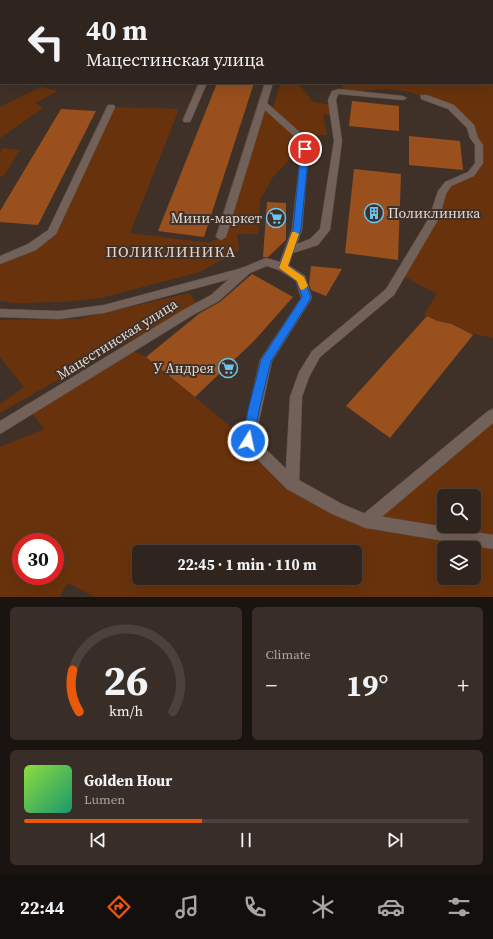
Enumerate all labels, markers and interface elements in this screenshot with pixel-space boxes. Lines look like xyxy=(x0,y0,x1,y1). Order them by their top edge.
text: 40 m xyxy=(86,11,148,49)
icon: left xyxy=(20,16,72,68)
text: Мацестинская улица xyxy=(86,47,265,72)
pin xyxy=(288,132,322,166)
icon: arrive xyxy=(294,138,316,160)
building icon: Поликлиника xyxy=(363,202,385,224)
place label: Поликлиника xyxy=(388,203,481,223)
supermarket icon: Мини-маркет xyxy=(265,207,287,229)
place label: Мини-маркет xyxy=(171,208,263,228)
district label: ПОЛИКЛИНИКА xyxy=(106,241,236,262)
street label: Мацестинская улица xyxy=(53,293,182,384)
supermarket icon: У Андрея xyxy=(217,357,239,379)
place label: У Андрея xyxy=(153,358,214,378)
position arrow xyxy=(227,420,269,462)
map controls xyxy=(437,489,481,585)
button: search xyxy=(437,489,481,533)
speed limit sign: 30 xyxy=(12,533,64,585)
button: layers xyxy=(437,541,481,585)
text: 22:45 · 1 min · 110 m xyxy=(178,554,317,575)
text: Climate xyxy=(266,646,311,663)
text: 26 xyxy=(103,651,148,708)
text: 19° xyxy=(346,665,388,706)
text: − xyxy=(266,670,277,700)
text: + xyxy=(457,670,469,700)
text: km/h xyxy=(109,700,143,720)
text: Golden Hour xyxy=(84,770,172,791)
text: Lumen xyxy=(84,791,125,808)
icon: previous xyxy=(87,829,109,851)
icon: pause xyxy=(235,829,257,851)
icon: next xyxy=(384,829,406,851)
icon: directions xyxy=(105,893,133,921)
icon: music xyxy=(173,893,201,921)
icon: phone xyxy=(241,893,269,921)
icon: climate xyxy=(309,893,337,921)
icon: car xyxy=(377,893,405,921)
icon: filters xyxy=(445,893,473,921)
text: 22:44 xyxy=(20,895,64,920)

